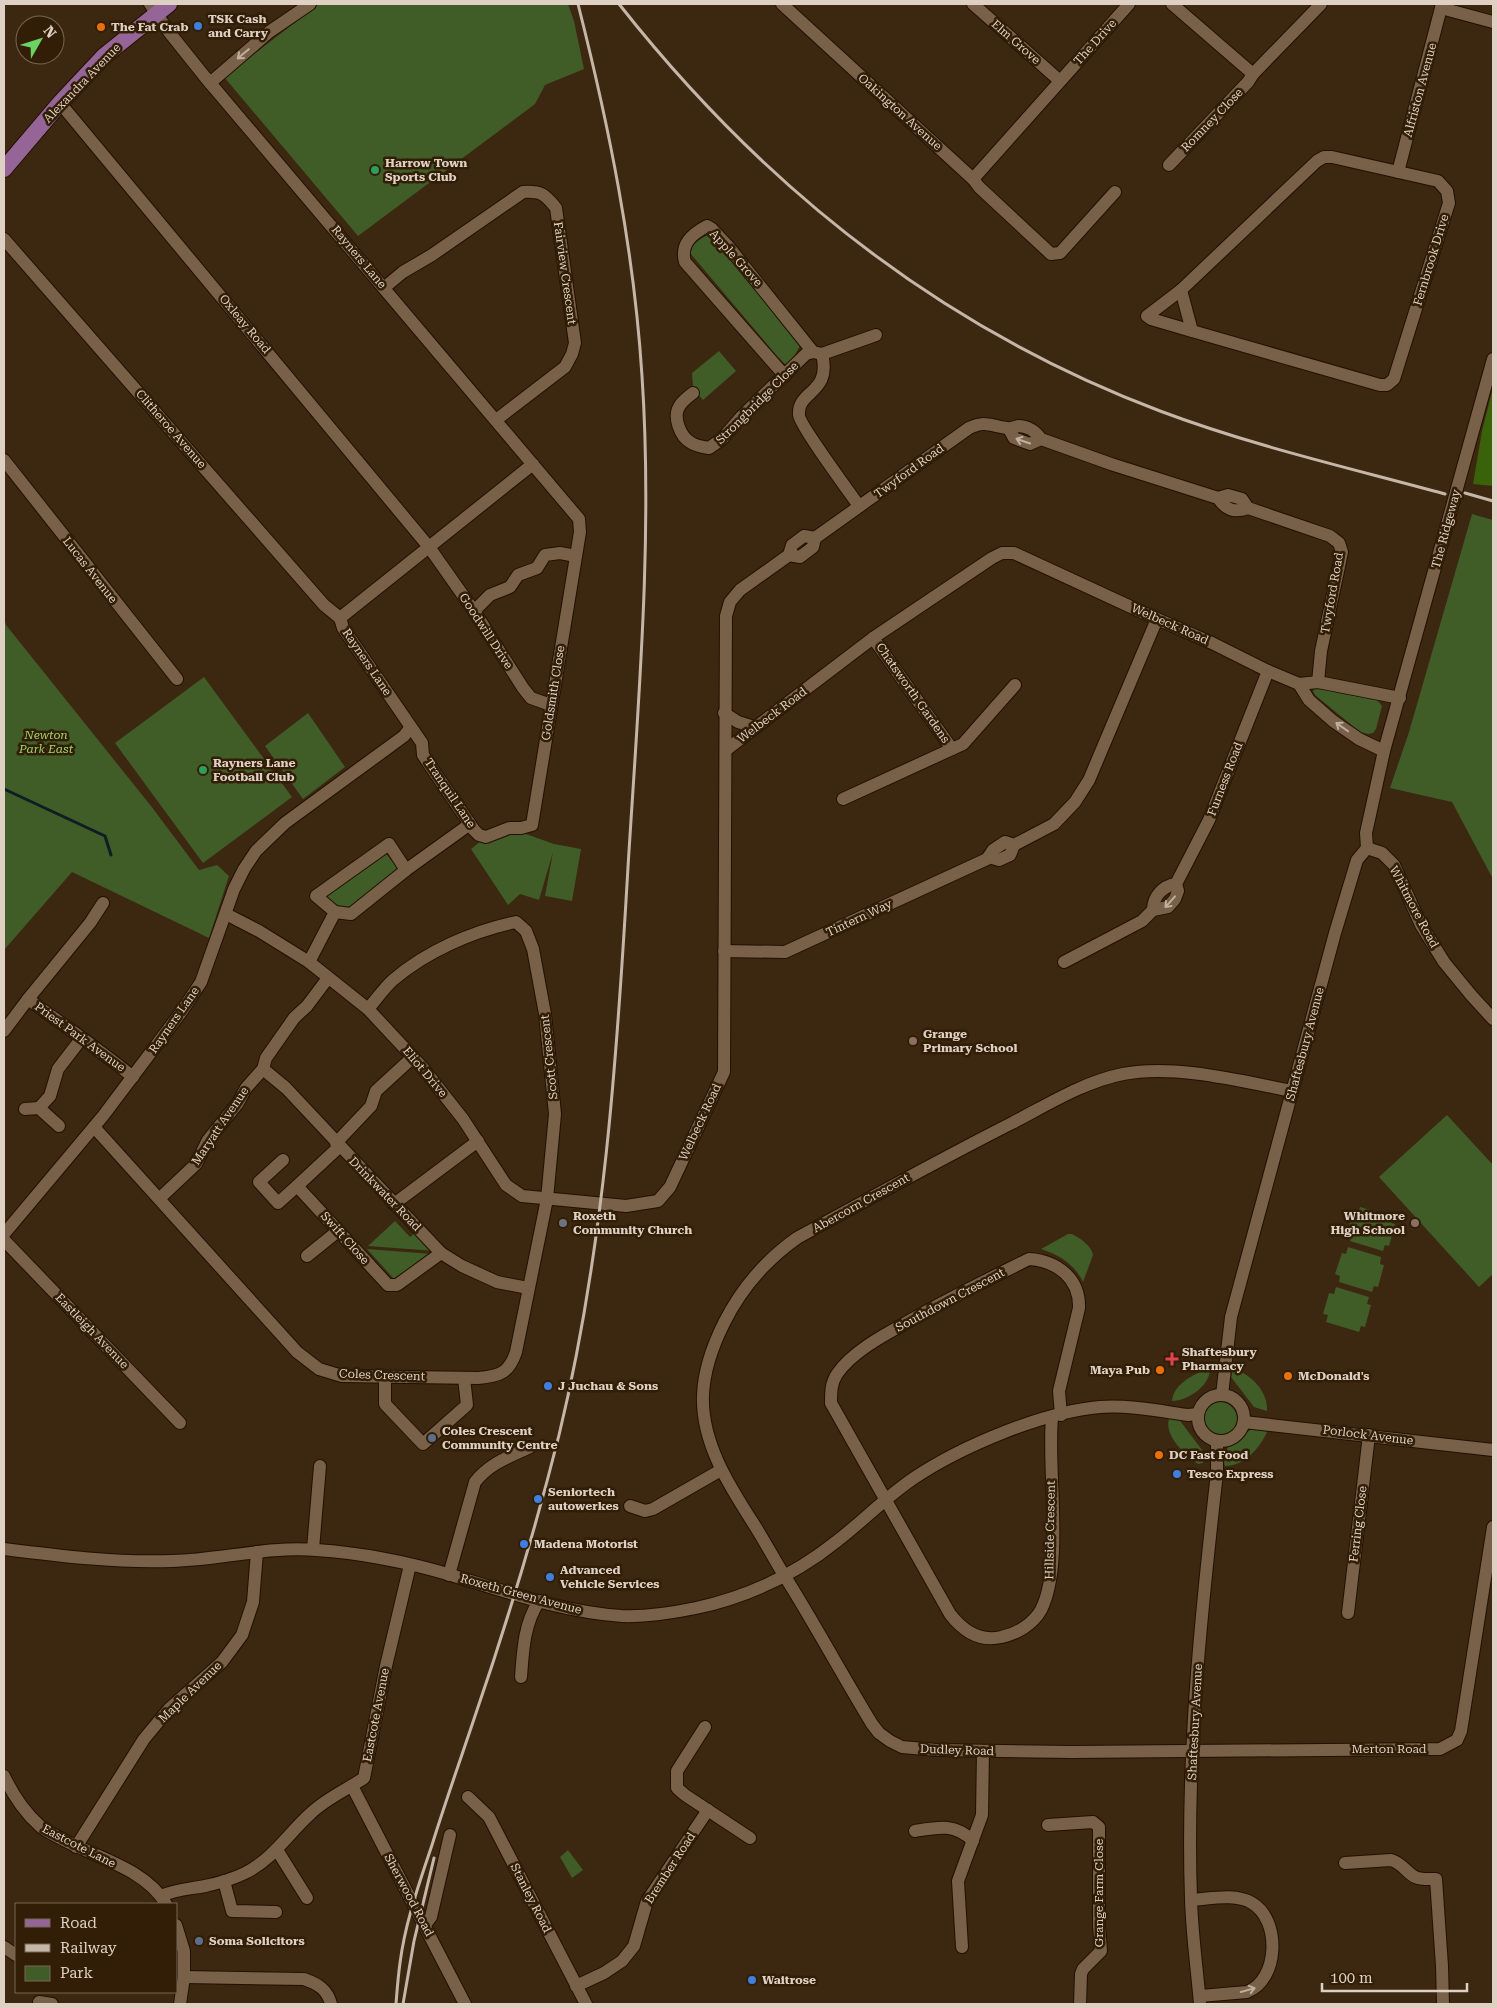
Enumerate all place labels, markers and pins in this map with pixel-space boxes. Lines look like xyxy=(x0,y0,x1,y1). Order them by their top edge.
place label: TSK Cash and Carry xyxy=(208,12,269,40)
place label: The Fat Crab xyxy=(111,20,188,34)
marker: TSK Cash and Carry xyxy=(192,20,204,32)
marker: The Fat Crab xyxy=(95,21,107,33)
place label: Harrow Town Sports Club xyxy=(385,156,467,184)
marker: Harrow Town Sports Club xyxy=(369,164,381,176)
place label: Rayners Lane Football Club xyxy=(213,756,296,784)
marker: Rayners Lane Football Club xyxy=(197,764,209,776)
place label: Grange Primary School xyxy=(923,1027,1018,1055)
marker: Grange Primary School xyxy=(907,1035,919,1047)
place label: Roxeth Community Church xyxy=(573,1209,692,1237)
place label: Whitmore High School xyxy=(1330,1209,1405,1237)
marker: Roxeth Community Church xyxy=(557,1217,569,1229)
marker: Whitmore High School xyxy=(1409,1217,1421,1229)
place label: Shaftesbury Pharmacy xyxy=(1182,1345,1257,1373)
marker: Shaftesbury Pharmacy xyxy=(1166,1353,1178,1365)
place label: Maya Pub xyxy=(1090,1363,1150,1377)
marker: Maya Pub xyxy=(1154,1364,1166,1376)
place label: McDonald's xyxy=(1298,1369,1370,1383)
marker: McDonald's xyxy=(1282,1370,1294,1382)
place label: J Juchau & Sons xyxy=(558,1379,658,1393)
marker: J Juchau & Sons xyxy=(542,1380,554,1392)
place label: Coles Crescent Community Centre xyxy=(442,1424,558,1452)
marker: Coles Crescent Community Centre xyxy=(426,1432,438,1444)
place label: DC Fast Food xyxy=(1169,1448,1248,1462)
marker: DC Fast Food xyxy=(1153,1449,1165,1461)
place label: Tesco Express xyxy=(1187,1467,1274,1481)
marker: Tesco Express xyxy=(1171,1468,1183,1480)
place label: Seniortech autowerkes xyxy=(548,1485,619,1513)
marker: Seniortech autowerkes xyxy=(532,1493,544,1505)
place label: Madena Motorist xyxy=(534,1537,638,1551)
marker: Madena Motorist xyxy=(518,1538,530,1550)
place label: Advanced Vehicle Services xyxy=(560,1563,659,1591)
marker: Advanced Vehicle Services xyxy=(544,1571,556,1583)
place label: Soma Solicitors xyxy=(209,1934,305,1948)
marker: Soma Solicitors xyxy=(193,1935,205,1947)
place label: Waitrose xyxy=(762,1973,816,1987)
marker: Waitrose xyxy=(746,1974,758,1986)

